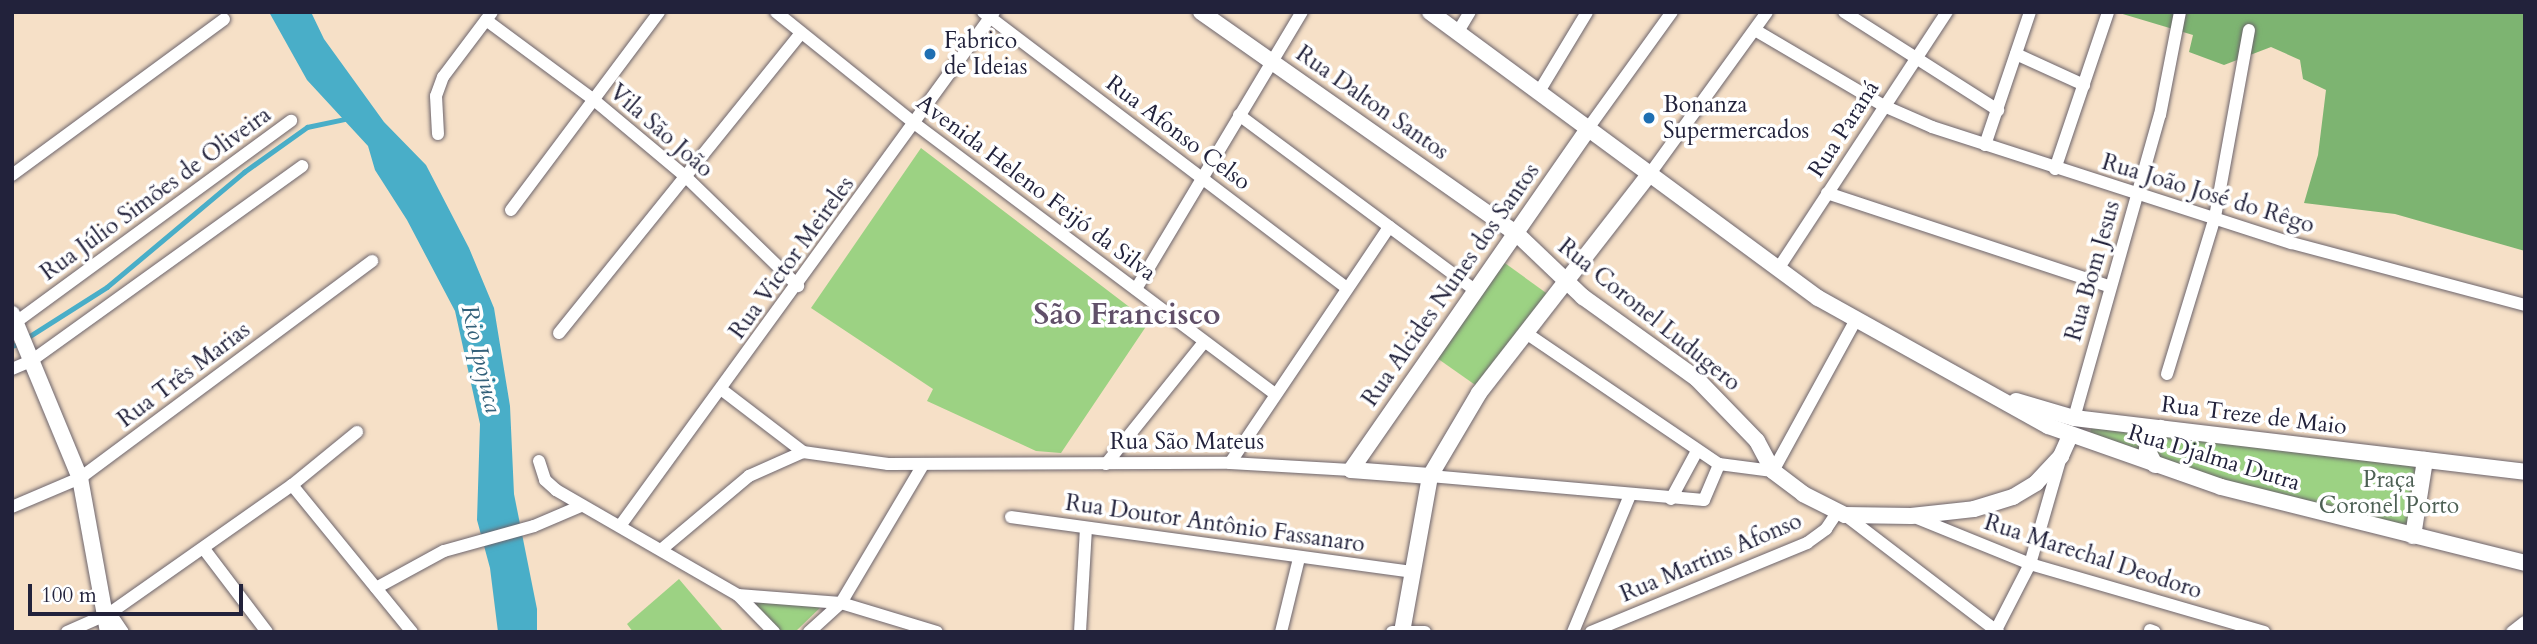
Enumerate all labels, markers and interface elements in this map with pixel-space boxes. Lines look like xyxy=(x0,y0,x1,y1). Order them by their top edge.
place label: Fabrico de Ideias xyxy=(944,27,1027,81)
street label: Rua Dalton Santos xyxy=(1290,40,1454,166)
marker: Fabrico de Ideias xyxy=(922,46,938,62)
street label: Rua Afonso Celso xyxy=(1100,70,1256,196)
street label: Rua Paraná xyxy=(1803,76,1885,182)
street label: Vila São João xyxy=(604,79,718,183)
street label: Avenida Heleno Feijó da Silva xyxy=(911,89,1161,287)
place label: Bonanza Supermercados xyxy=(1663,91,1809,145)
street label: Rua Júlio Simões de Oliveira xyxy=(35,101,277,287)
marker: Bonanza Supermercados xyxy=(1641,110,1657,126)
street label: Rua João José do Rêgo xyxy=(2098,149,2318,239)
street label: Rua Alcides Nunes dos Santos xyxy=(1356,158,1546,412)
street label: Rua Victor Meireles xyxy=(724,171,860,345)
street label: Rua Bom Jesus xyxy=(2060,198,2126,344)
street label: Rua Coronel Ludugero xyxy=(1552,233,1746,397)
district label: São Francisco xyxy=(1034,297,1220,333)
water label: Rio Ipojuca xyxy=(455,302,507,416)
street label: Rua Três Marias xyxy=(112,316,256,434)
street label: Rua Treze de Maio xyxy=(2160,391,2348,441)
street label: Rua Djalma Dutra xyxy=(2125,419,2303,497)
street label: Rua São Mateus xyxy=(1110,428,1264,456)
park label: Praça Coronel Porto xyxy=(2319,466,2459,520)
street label: Rua Doutor Antônio Fassanaro xyxy=(1063,489,1367,559)
street label: Rua Martins Afonso xyxy=(1616,507,1806,609)
street label: Rua Marechal Deodoro xyxy=(1981,509,2205,605)
scale bar xyxy=(32,570,247,614)
text: 100 m xyxy=(41,581,97,610)

